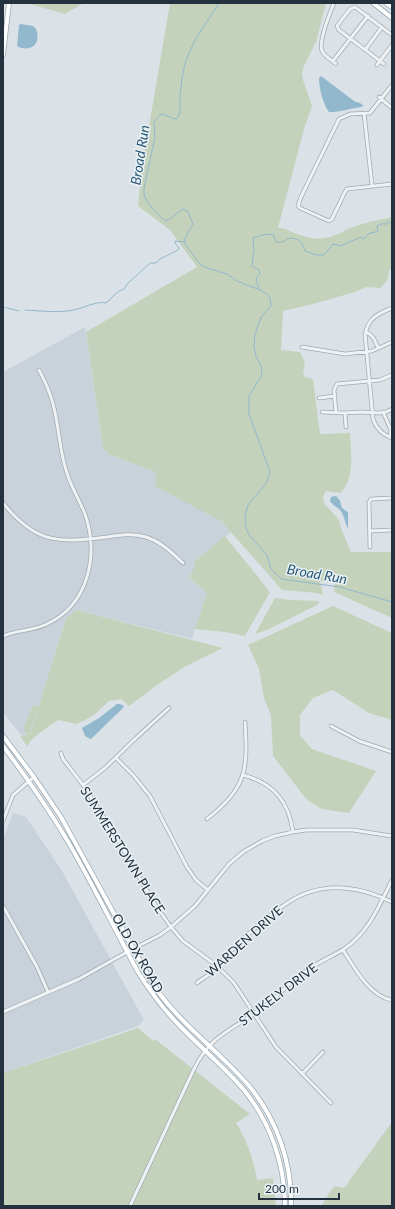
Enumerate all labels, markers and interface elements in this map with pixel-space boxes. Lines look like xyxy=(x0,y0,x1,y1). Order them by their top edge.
water label: Broad Run xyxy=(126,124,153,186)
water label: Broad Run xyxy=(286,560,348,587)
street label: SUMMERSTOWN PLACE xyxy=(77,783,169,917)
street label: WARDEN DRIVE xyxy=(202,902,286,980)
street label: OLD OX ROAD xyxy=(109,910,167,996)
street label: STUKELY DRIVE xyxy=(235,959,321,1029)
scale bar xyxy=(259,1175,339,1201)
text: 200 m xyxy=(265,1181,299,1196)

